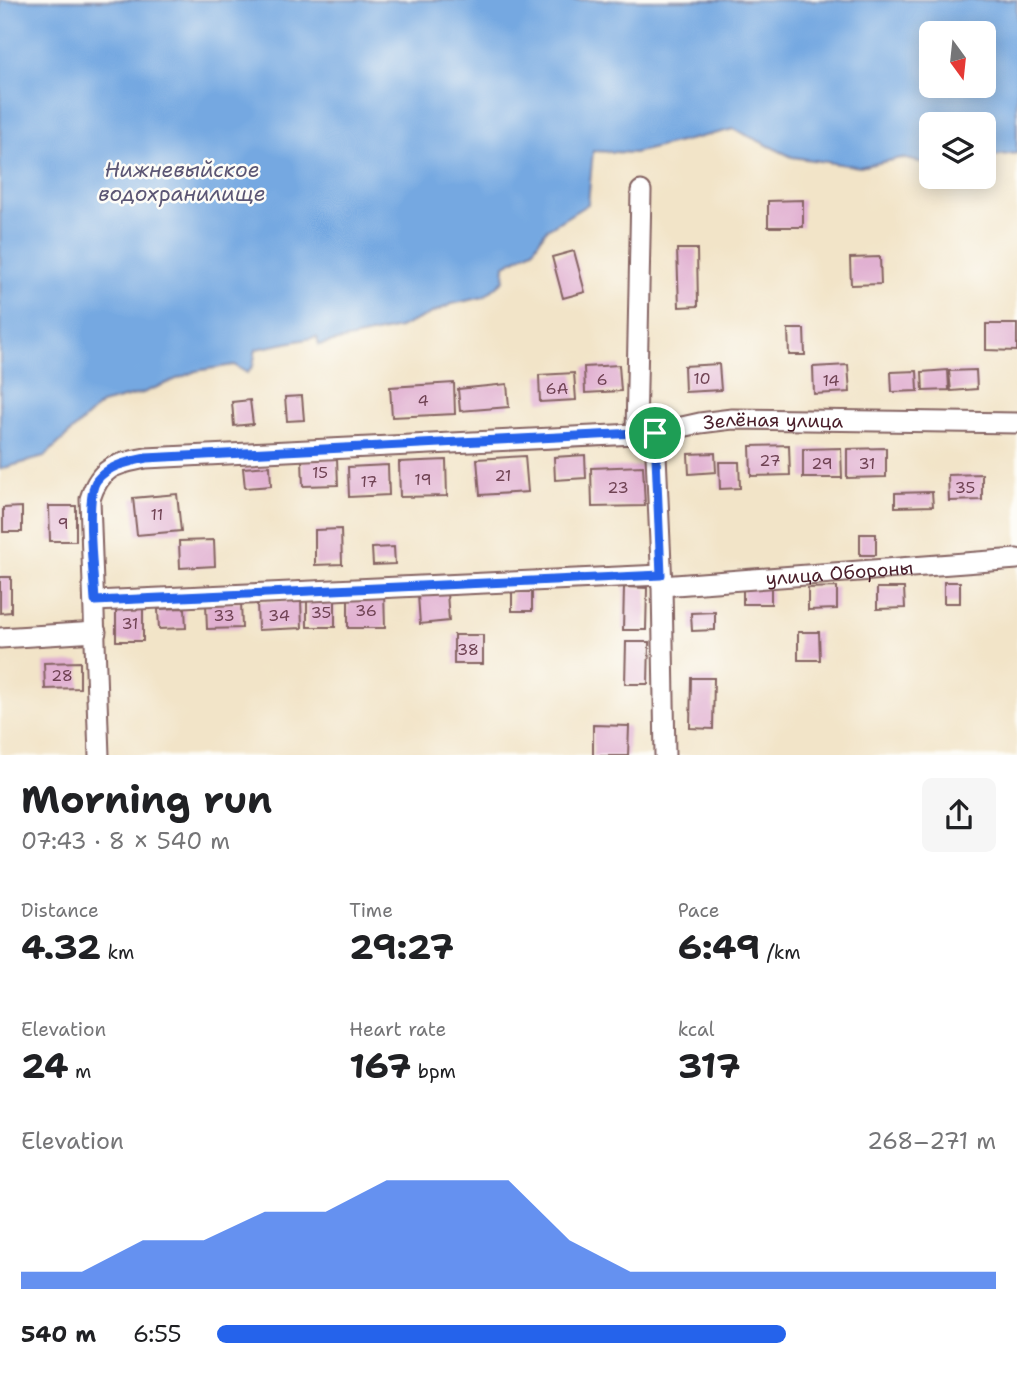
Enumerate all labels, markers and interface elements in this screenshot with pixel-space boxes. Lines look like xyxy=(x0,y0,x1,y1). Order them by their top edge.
north arrow xyxy=(919,21,996,98)
map controls xyxy=(919,21,996,189)
button: layers xyxy=(919,112,996,189)
water label: Нижневыйское водохранилище xyxy=(98,156,266,208)
house number: 10 xyxy=(693,368,711,389)
house number: 6 xyxy=(596,369,608,390)
house number: 14 xyxy=(822,370,840,391)
house number: 6А xyxy=(546,378,568,399)
house number: 4 xyxy=(417,390,429,411)
pin xyxy=(625,403,685,463)
street label: Зелёная улица xyxy=(702,406,844,435)
icon: arrive xyxy=(636,414,674,452)
house number: 27 xyxy=(759,450,781,471)
house number: 29 xyxy=(811,453,833,474)
house number: 31 xyxy=(858,453,876,474)
house number: 15 xyxy=(312,462,328,483)
house number: 21 xyxy=(494,465,512,486)
house number: 19 xyxy=(414,469,432,490)
house number: 17 xyxy=(360,471,378,492)
house number: 23 xyxy=(607,477,629,498)
house number: 35 xyxy=(955,477,975,498)
house number: 11 xyxy=(151,504,163,525)
house number: 9 xyxy=(57,513,69,534)
street label: улица Обороны xyxy=(765,554,914,591)
house number: 36 xyxy=(355,600,377,621)
house number: 35 xyxy=(311,602,331,623)
house number: 33 xyxy=(213,605,235,626)
house number: 34 xyxy=(268,605,290,626)
house number: 31 xyxy=(121,613,139,634)
house number: 38 xyxy=(457,639,479,660)
house number: 28 xyxy=(51,665,73,686)
text: Morning run xyxy=(21,774,272,825)
button: share xyxy=(922,778,996,852)
text: 07:43 · 8 × 540 m xyxy=(21,826,230,856)
text: Distance xyxy=(21,898,99,923)
text: Time xyxy=(349,898,393,923)
text: Pace xyxy=(678,898,719,923)
text: 4.32 xyxy=(21,923,101,970)
text: 29:27 xyxy=(349,923,454,970)
text: 6:49 xyxy=(678,923,760,970)
text: km xyxy=(101,940,134,965)
text: /km xyxy=(760,940,801,965)
text: Elevation xyxy=(21,1017,106,1042)
text: Heart rate xyxy=(349,1017,446,1042)
text: kcal xyxy=(678,1017,715,1042)
text: 24 xyxy=(21,1042,69,1089)
text: 167 xyxy=(349,1042,411,1089)
text: 317 xyxy=(678,1042,741,1089)
text: m xyxy=(69,1059,91,1084)
text: bpm xyxy=(411,1059,456,1084)
text: Elevation xyxy=(21,1126,124,1156)
text: 268–271 m xyxy=(867,1126,996,1156)
text: 540 m xyxy=(21,1319,96,1349)
text: 6:55 xyxy=(133,1319,182,1349)

